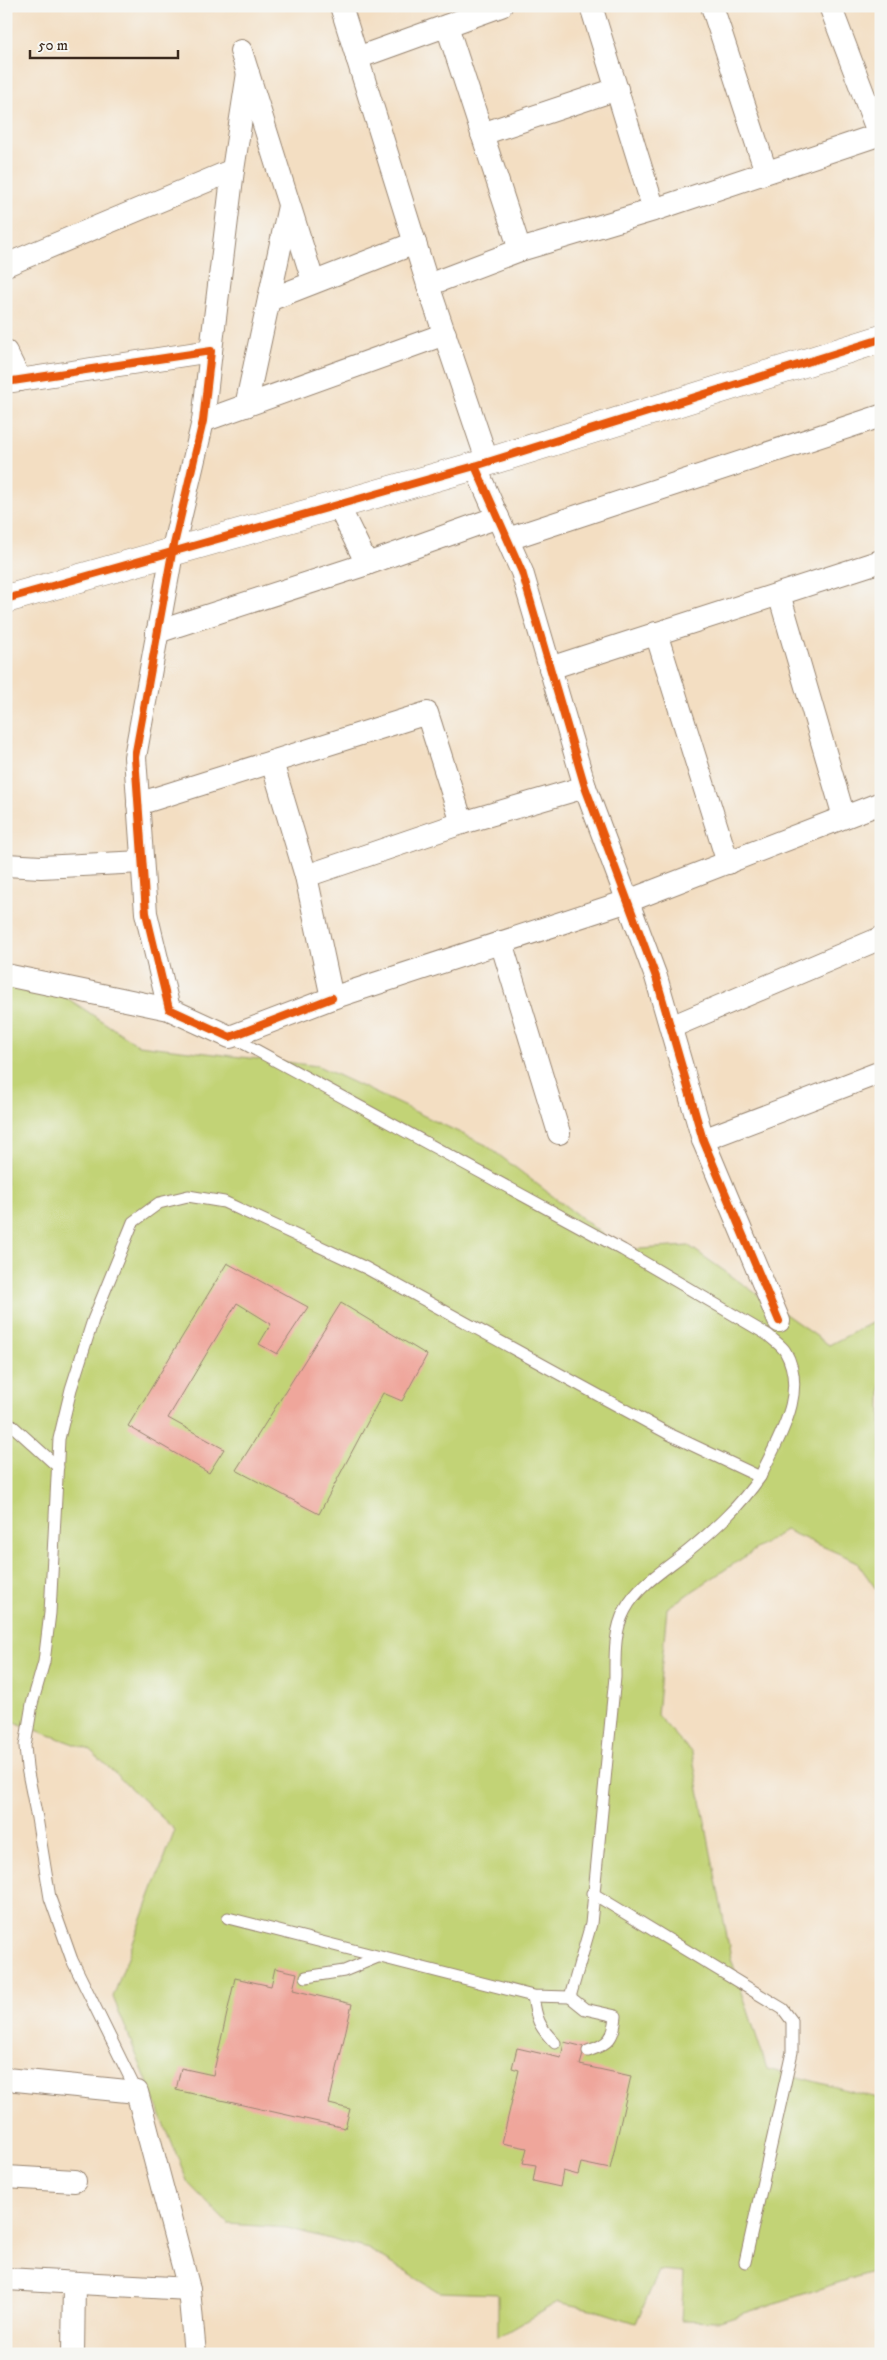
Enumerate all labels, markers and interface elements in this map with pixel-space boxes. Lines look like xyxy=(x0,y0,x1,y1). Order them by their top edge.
scale bar xyxy=(30,28,178,60)
text: 50 m xyxy=(38,36,68,55)

